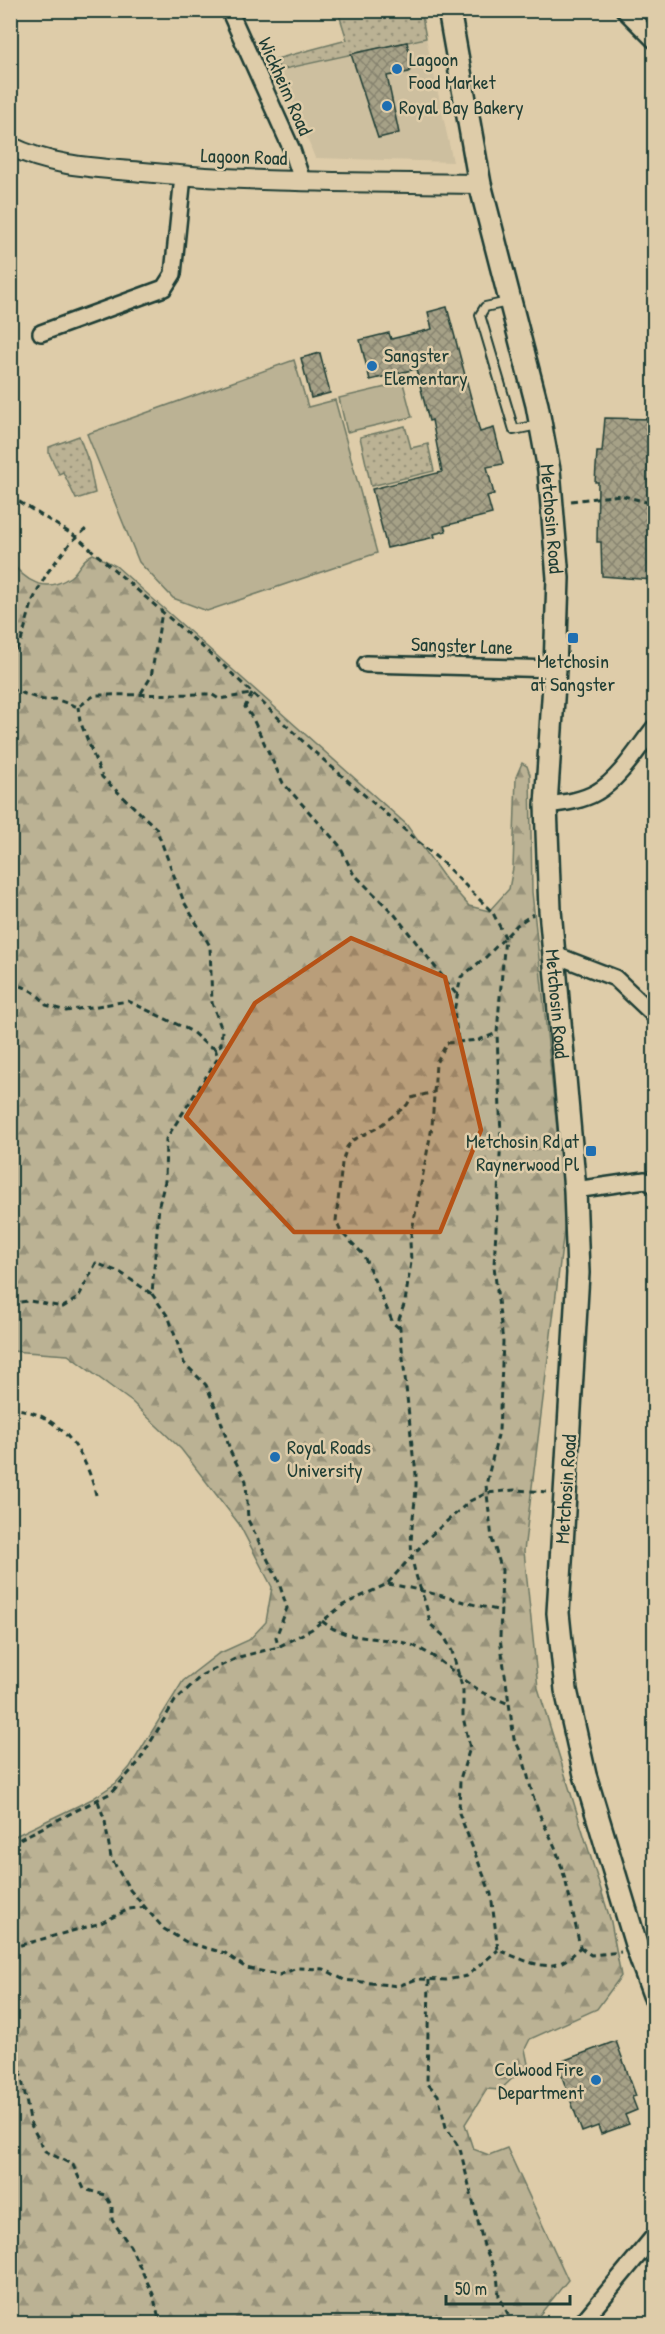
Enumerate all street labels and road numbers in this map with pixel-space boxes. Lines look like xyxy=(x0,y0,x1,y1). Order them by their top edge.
street label: Wickheim Road xyxy=(252,33,320,139)
street label: Lagoon Road xyxy=(200,141,288,171)
street label: Metchosin Road xyxy=(535,463,571,575)
street label: Sangster Lane xyxy=(411,630,514,660)
street label: Metchosin Road xyxy=(540,948,577,1060)
street label: Metchosin Road xyxy=(548,1433,582,1545)

